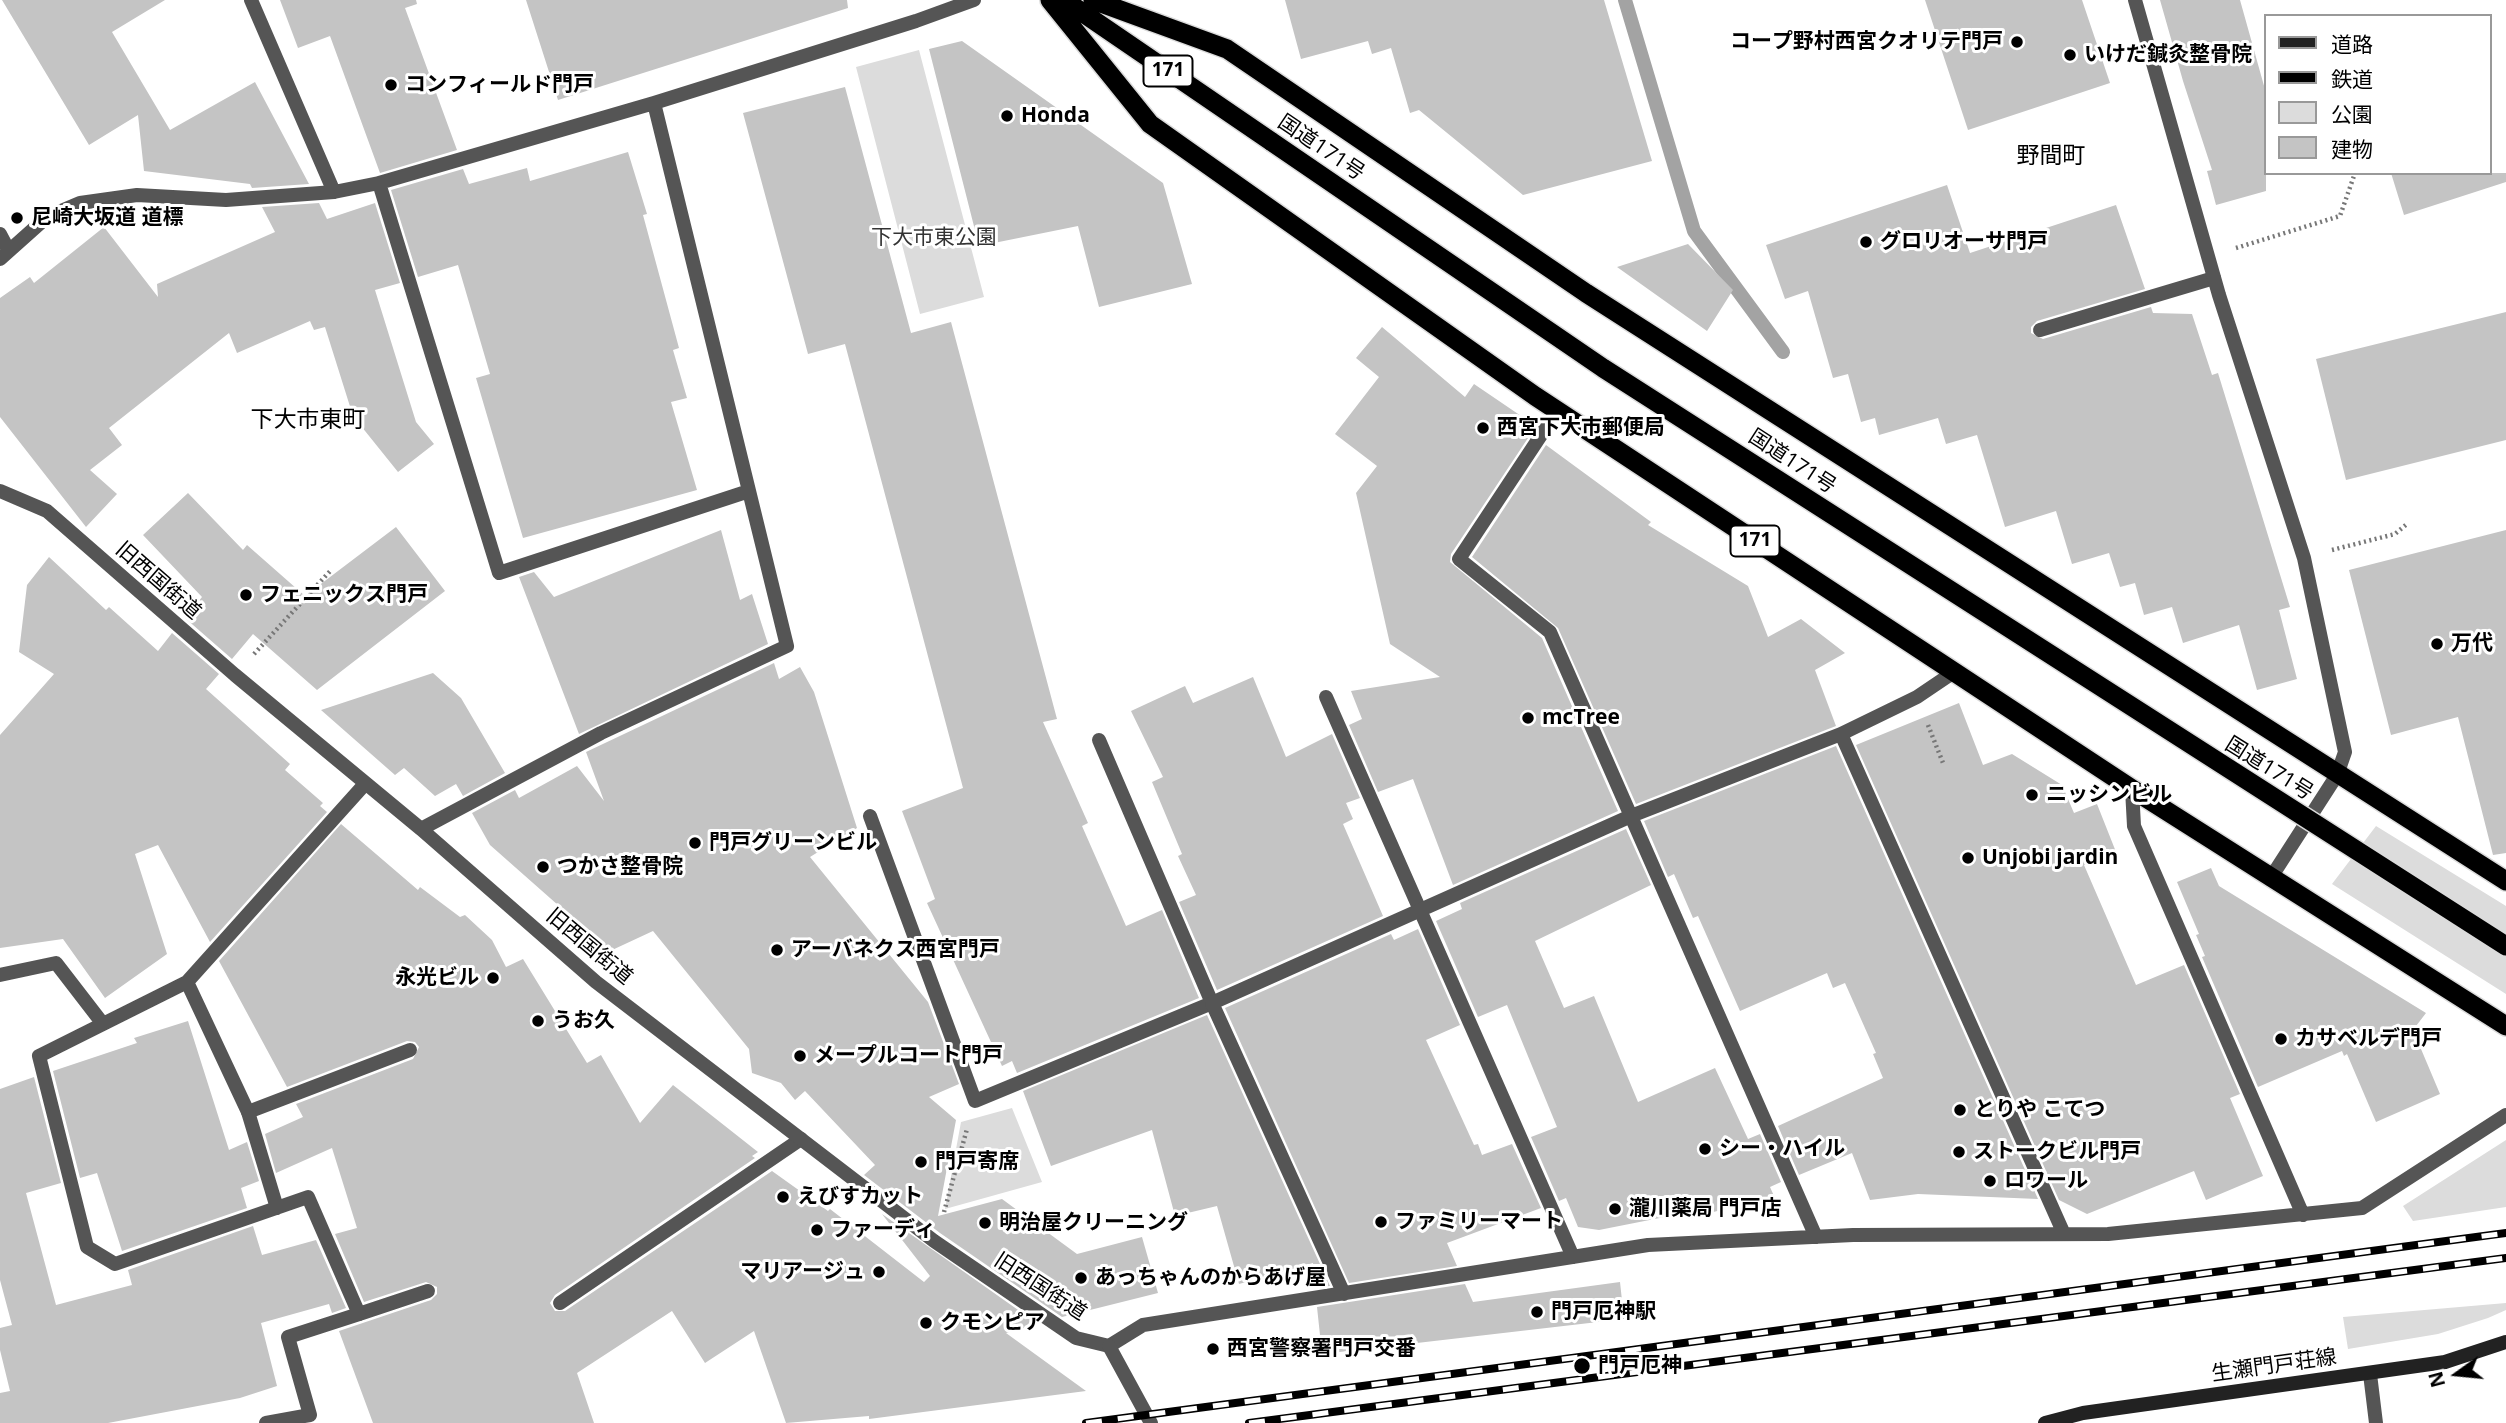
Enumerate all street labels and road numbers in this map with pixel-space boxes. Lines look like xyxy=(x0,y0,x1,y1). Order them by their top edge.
road number: 171 xyxy=(1144,55,1192,86)
street label: 国道171号 xyxy=(1273,110,1369,186)
street label: 国道171号 xyxy=(1744,424,1840,500)
road number: 171 xyxy=(1730,526,1780,556)
street label: 旧西国街道 xyxy=(110,537,206,625)
street label: 国道171号 xyxy=(2220,732,2318,806)
street label: 旧西国街道 xyxy=(541,904,637,990)
street label: 旧西国街道 xyxy=(989,1248,1091,1326)
street label: 生瀬門戸荘線 xyxy=(2210,1345,2338,1387)

